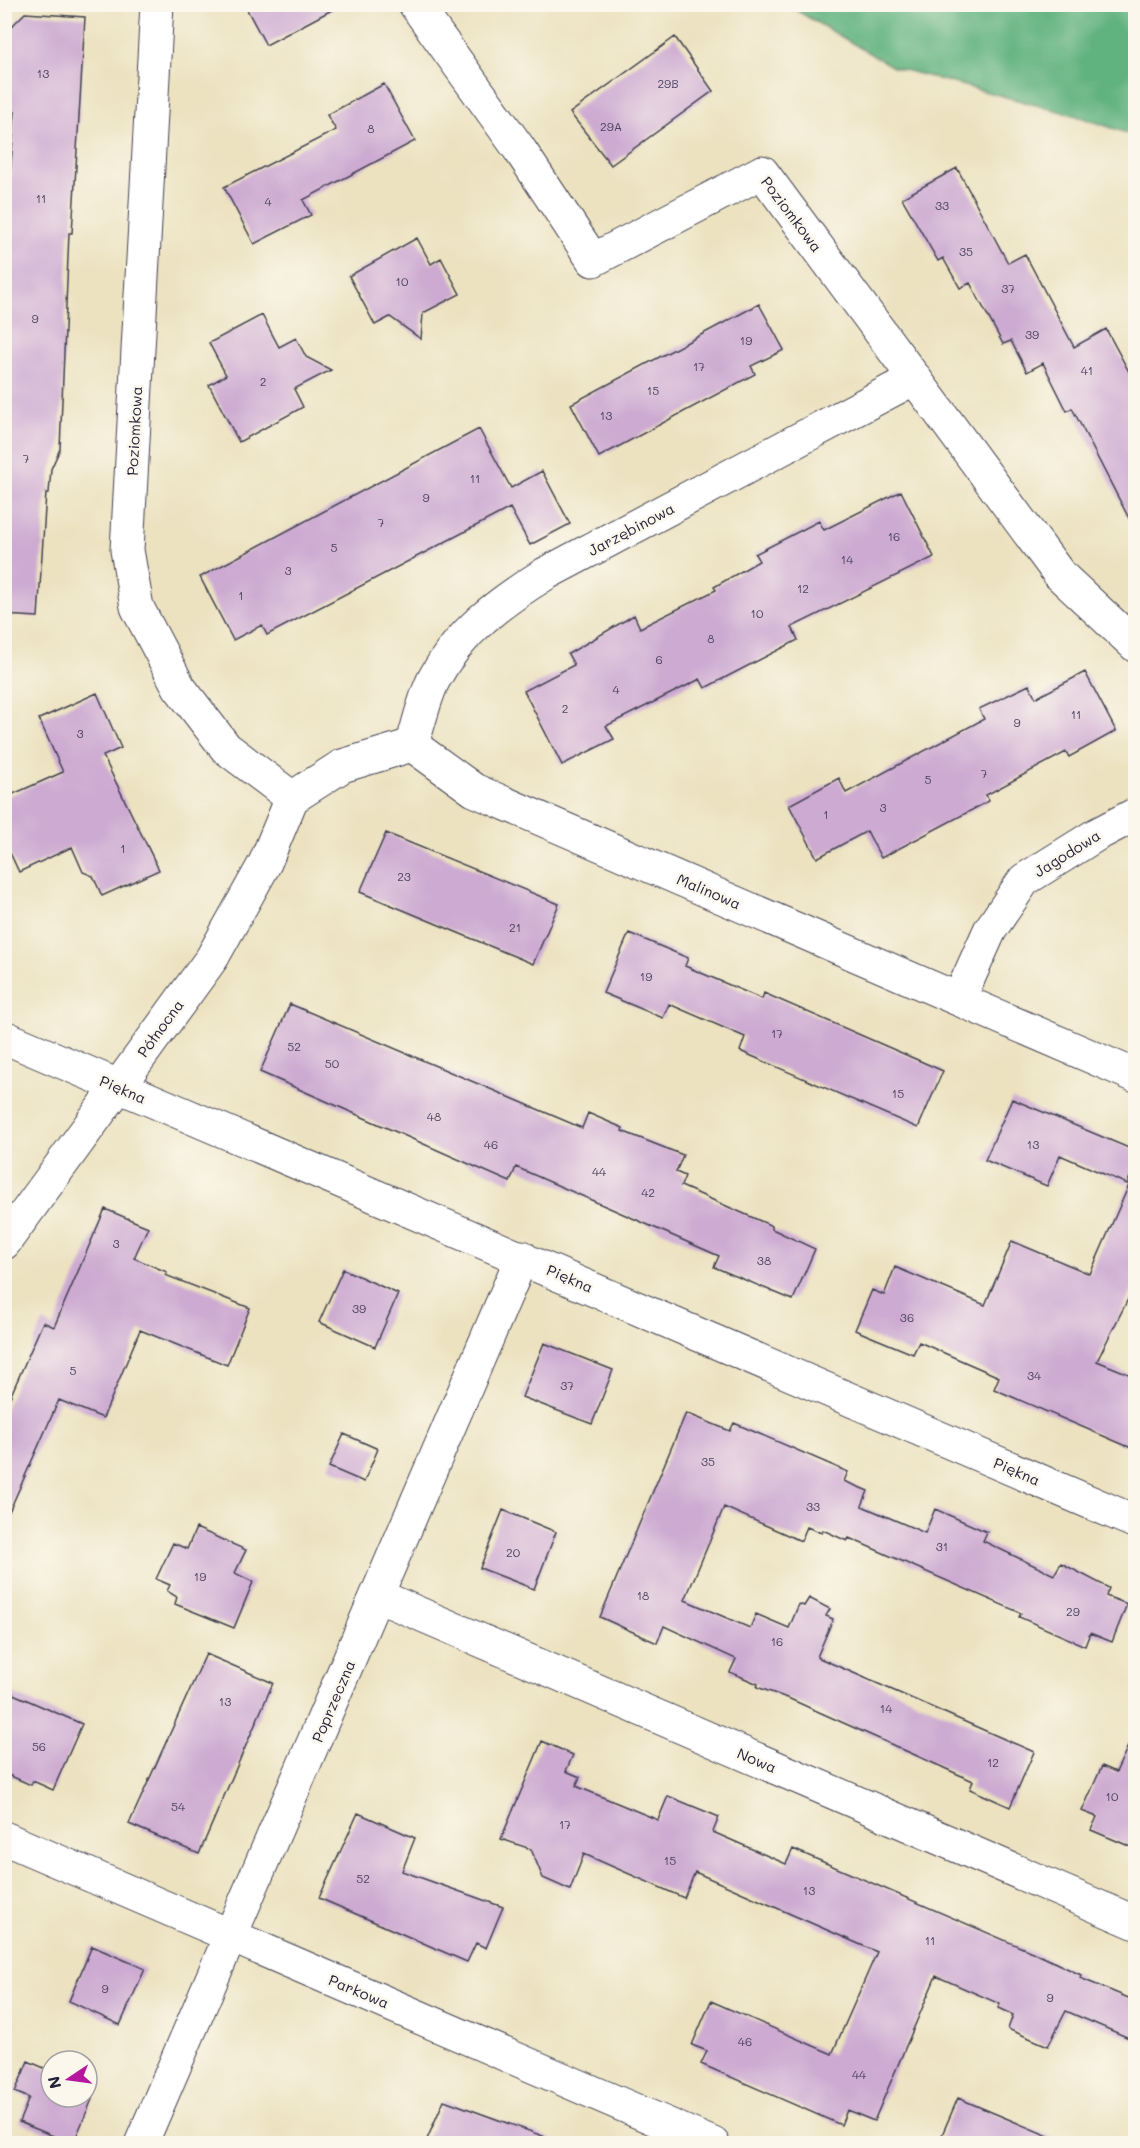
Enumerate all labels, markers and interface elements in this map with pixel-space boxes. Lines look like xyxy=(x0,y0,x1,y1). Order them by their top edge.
house number: 13 xyxy=(37,65,49,81)
house number: 29B xyxy=(657,75,679,91)
house number: 29A xyxy=(600,118,622,134)
house number: 8 xyxy=(367,120,375,136)
street label: Poziomkowa xyxy=(757,172,827,256)
house number: 11 xyxy=(36,190,46,206)
house number: 4 xyxy=(264,193,272,209)
house number: 33 xyxy=(935,197,949,213)
house number: 35 xyxy=(959,243,973,259)
house number: 10 xyxy=(396,273,409,289)
house number: 37 xyxy=(1001,280,1015,296)
house number: 9 xyxy=(31,310,39,326)
house number: 39 xyxy=(1025,326,1039,342)
house number: 19 xyxy=(740,332,752,348)
house number: 17 xyxy=(693,358,705,374)
house number: 41 xyxy=(1081,362,1093,378)
house number: 2 xyxy=(260,373,266,389)
house number: 15 xyxy=(647,382,659,398)
street label: Poziomkowa xyxy=(122,386,146,476)
house number: 13 xyxy=(600,407,612,423)
house number: 7 xyxy=(23,450,30,466)
house number: 11 xyxy=(470,470,480,486)
house number: 9 xyxy=(422,489,430,505)
street label: Jarzębinowa xyxy=(584,498,678,560)
house number: 7 xyxy=(378,514,385,530)
house number: 16 xyxy=(888,528,900,544)
house number: 5 xyxy=(331,539,338,555)
house number: 14 xyxy=(841,551,853,567)
house number: 3 xyxy=(284,562,292,578)
house number: 12 xyxy=(797,580,809,596)
house number: 1 xyxy=(238,587,244,603)
house number: 10 xyxy=(751,605,764,621)
house number: 8 xyxy=(707,630,715,646)
house number: 6 xyxy=(655,651,663,667)
house number: 4 xyxy=(612,681,620,697)
house number: 2 xyxy=(562,700,568,716)
house number: 11 xyxy=(1071,706,1081,722)
house number: 9 xyxy=(1013,714,1021,730)
house number: 3 xyxy=(76,725,84,741)
house number: 7 xyxy=(981,765,988,781)
house number: 5 xyxy=(925,771,932,787)
house number: 3 xyxy=(879,799,887,815)
house number: 1 xyxy=(823,806,829,822)
street label: Jagodowa xyxy=(1030,825,1104,881)
house number: 1 xyxy=(120,840,126,856)
house number: 23 xyxy=(397,868,411,884)
street label: Malinowa xyxy=(674,869,744,913)
house number: 21 xyxy=(509,919,521,935)
house number: 19 xyxy=(640,968,652,984)
street label: Północna xyxy=(132,995,188,1061)
house number: 17 xyxy=(771,1025,783,1041)
house number: 52 xyxy=(287,1038,301,1054)
house number: 50 xyxy=(325,1055,340,1071)
street label: Piękna xyxy=(97,1070,149,1108)
house number: 15 xyxy=(892,1085,904,1101)
house number: 48 xyxy=(427,1108,441,1124)
house number: 46 xyxy=(484,1136,498,1152)
house number: 13 xyxy=(1027,1136,1039,1152)
house number: 44 xyxy=(592,1163,606,1179)
house number: 42 xyxy=(641,1184,655,1200)
house number: 3 xyxy=(112,1235,120,1251)
house number: 38 xyxy=(757,1252,771,1268)
street label: Piękna xyxy=(544,1259,596,1297)
house number: 39 xyxy=(352,1300,366,1316)
house number: 36 xyxy=(900,1309,914,1325)
house number: 5 xyxy=(70,1362,77,1378)
house number: 34 xyxy=(1027,1367,1041,1383)
house number: 37 xyxy=(560,1377,574,1393)
street label: Piękna xyxy=(991,1452,1043,1490)
house number: 35 xyxy=(701,1453,715,1469)
house number: 33 xyxy=(806,1498,820,1514)
house number: 31 xyxy=(936,1538,948,1554)
house number: 20 xyxy=(506,1544,521,1560)
house number: 19 xyxy=(194,1568,206,1584)
house number: 18 xyxy=(637,1587,649,1603)
house number: 29 xyxy=(1066,1603,1080,1619)
house number: 16 xyxy=(771,1633,783,1649)
street label: Poprzeczna xyxy=(307,1657,359,1745)
house number: 13 xyxy=(219,1693,231,1709)
house number: 14 xyxy=(880,1700,892,1716)
house number: 56 xyxy=(32,1738,46,1754)
street label: Nowa xyxy=(734,1743,780,1777)
house number: 12 xyxy=(987,1754,999,1770)
house number: 10 xyxy=(1106,1788,1119,1804)
house number: 54 xyxy=(171,1798,185,1814)
house number: 17 xyxy=(559,1816,571,1832)
house number: 15 xyxy=(664,1852,676,1868)
house number: 52 xyxy=(356,1870,370,1886)
house number: 13 xyxy=(803,1882,815,1898)
house number: 11 xyxy=(925,1932,935,1948)
street label: Parkowa xyxy=(326,1969,392,2013)
house number: 9 xyxy=(101,1980,109,1996)
house number: 9 xyxy=(1046,1989,1054,2005)
house number: 46 xyxy=(738,2033,752,2049)
north arrow xyxy=(39,2049,99,2109)
house number: 44 xyxy=(852,2066,866,2082)
text: N xyxy=(42,2074,65,2091)

